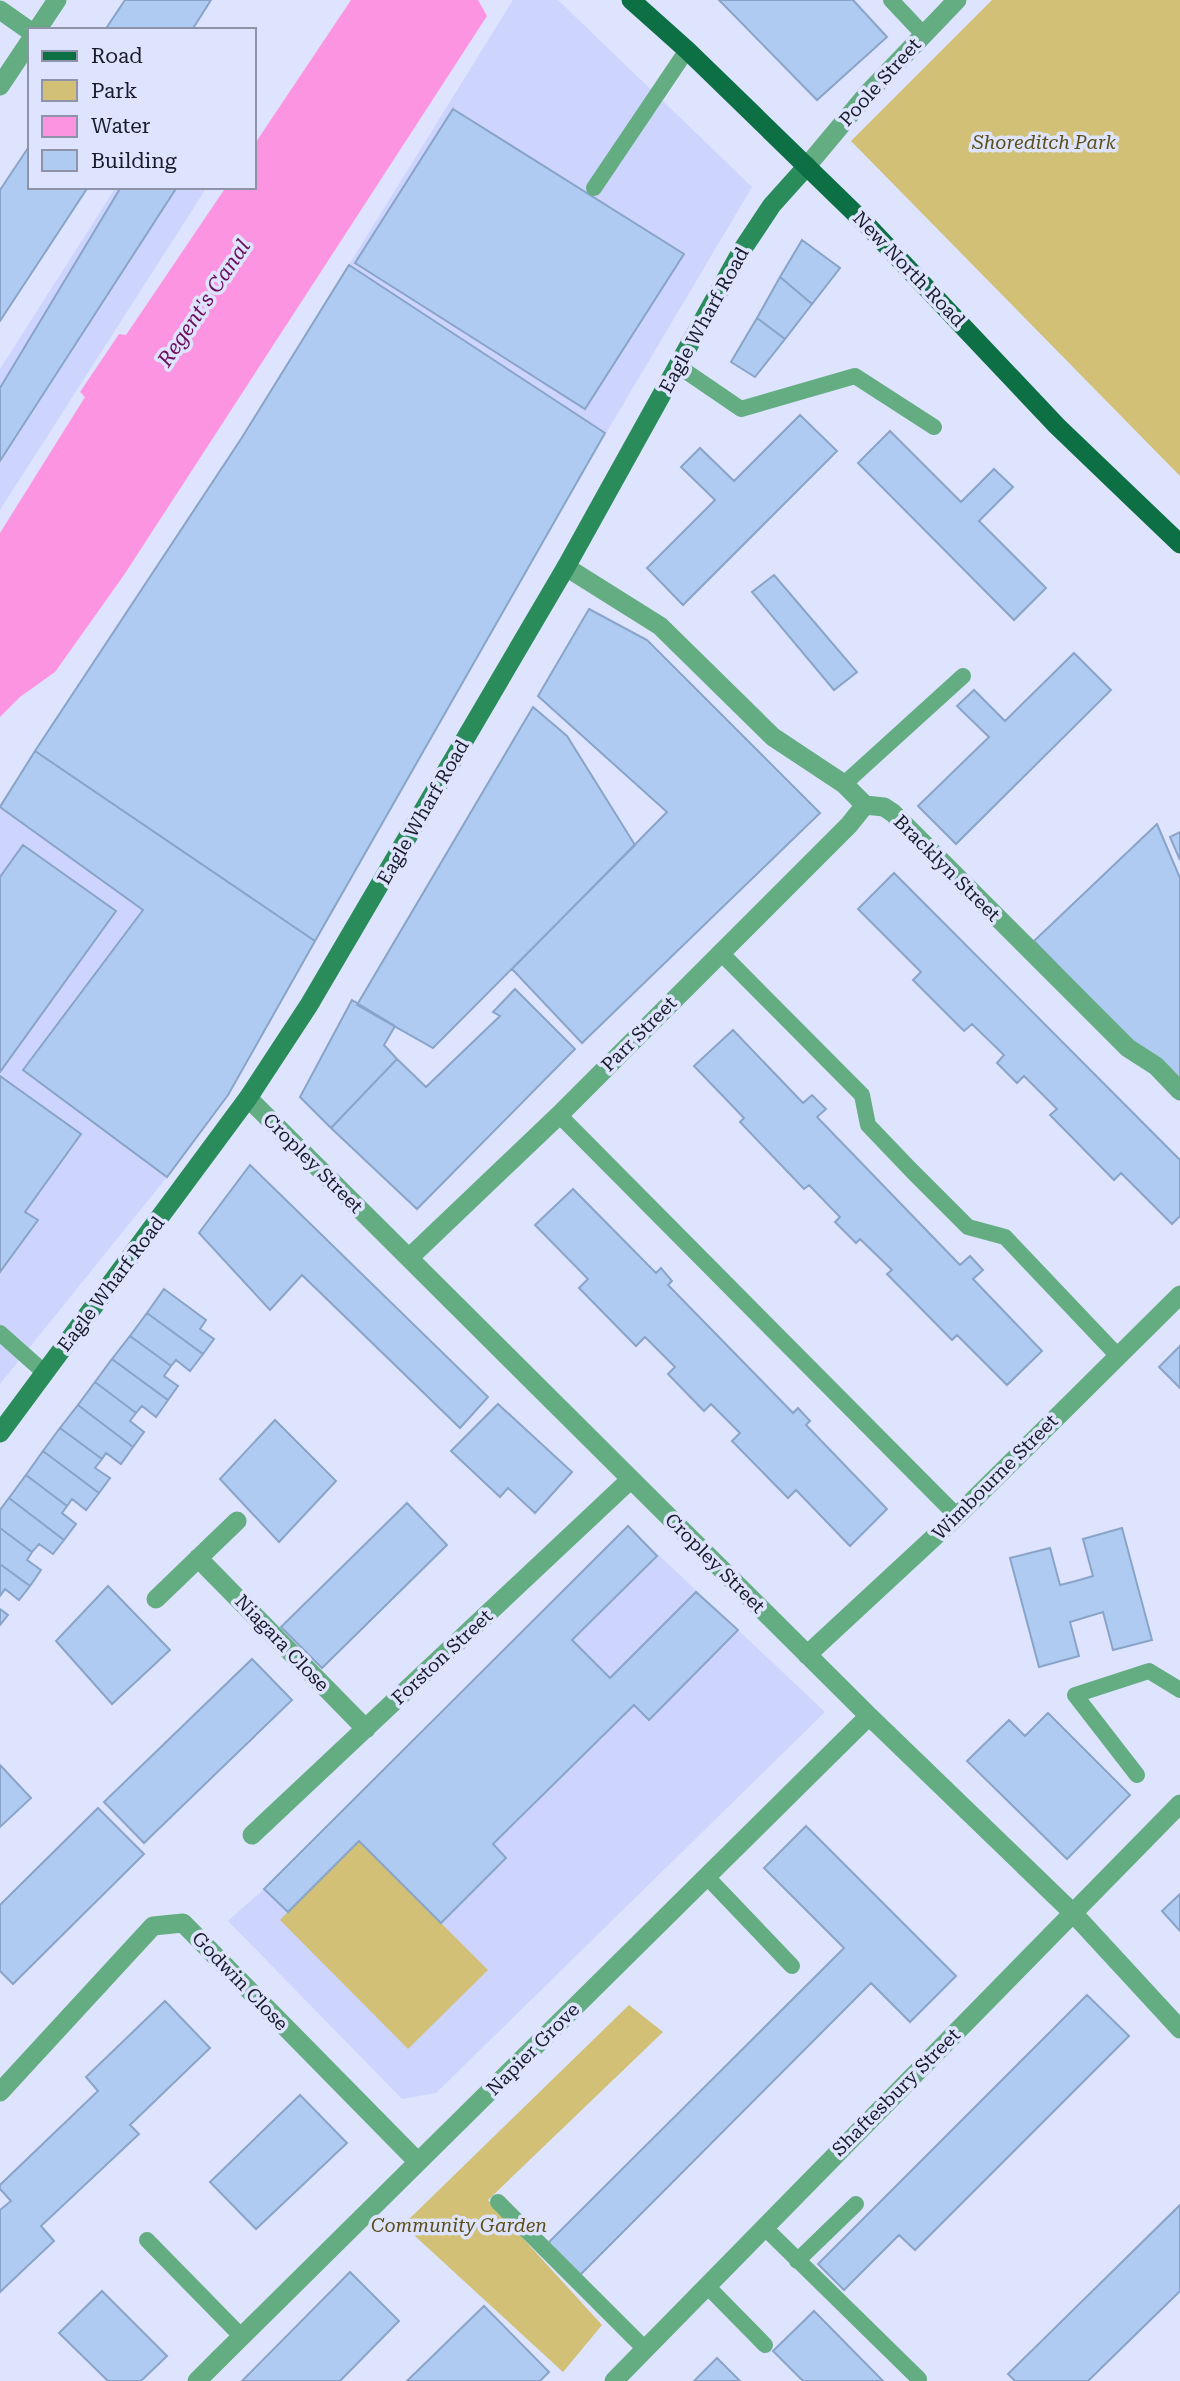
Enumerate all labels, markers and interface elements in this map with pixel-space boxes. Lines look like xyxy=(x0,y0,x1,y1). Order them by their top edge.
legend xyxy=(28,28,256,189)
street label: Poole Street xyxy=(834,33,926,131)
text: Road xyxy=(91,44,143,68)
text: Park xyxy=(91,79,137,103)
text: Water xyxy=(91,114,151,138)
park label: Shoreditch Park xyxy=(971,131,1117,154)
text: Building xyxy=(91,149,177,173)
street label: New North Road xyxy=(848,207,970,331)
water label: Regent's Canal xyxy=(152,235,255,372)
street label: Eagle Wharf Road xyxy=(654,243,754,397)
street label: Eagle Wharf Road xyxy=(372,736,474,888)
street label: Bracklyn Street xyxy=(889,810,1005,926)
street label: Parr Street xyxy=(597,992,681,1076)
street label: Cropley Street xyxy=(258,1108,368,1218)
street label: Eagle Wharf Road xyxy=(53,1212,169,1356)
street label: Wimbourne Street xyxy=(927,1409,1063,1545)
street label: Cropley Street xyxy=(660,1508,770,1618)
street label: Niagara Close xyxy=(230,1590,334,1696)
street label: Forston Street xyxy=(387,1605,497,1709)
street label: Godwin Close xyxy=(187,1927,293,2035)
street label: Napier Grove xyxy=(482,1998,584,2100)
street label: Shaftesbury Street xyxy=(827,2023,965,2161)
park label: Community Garden xyxy=(371,2214,547,2237)

